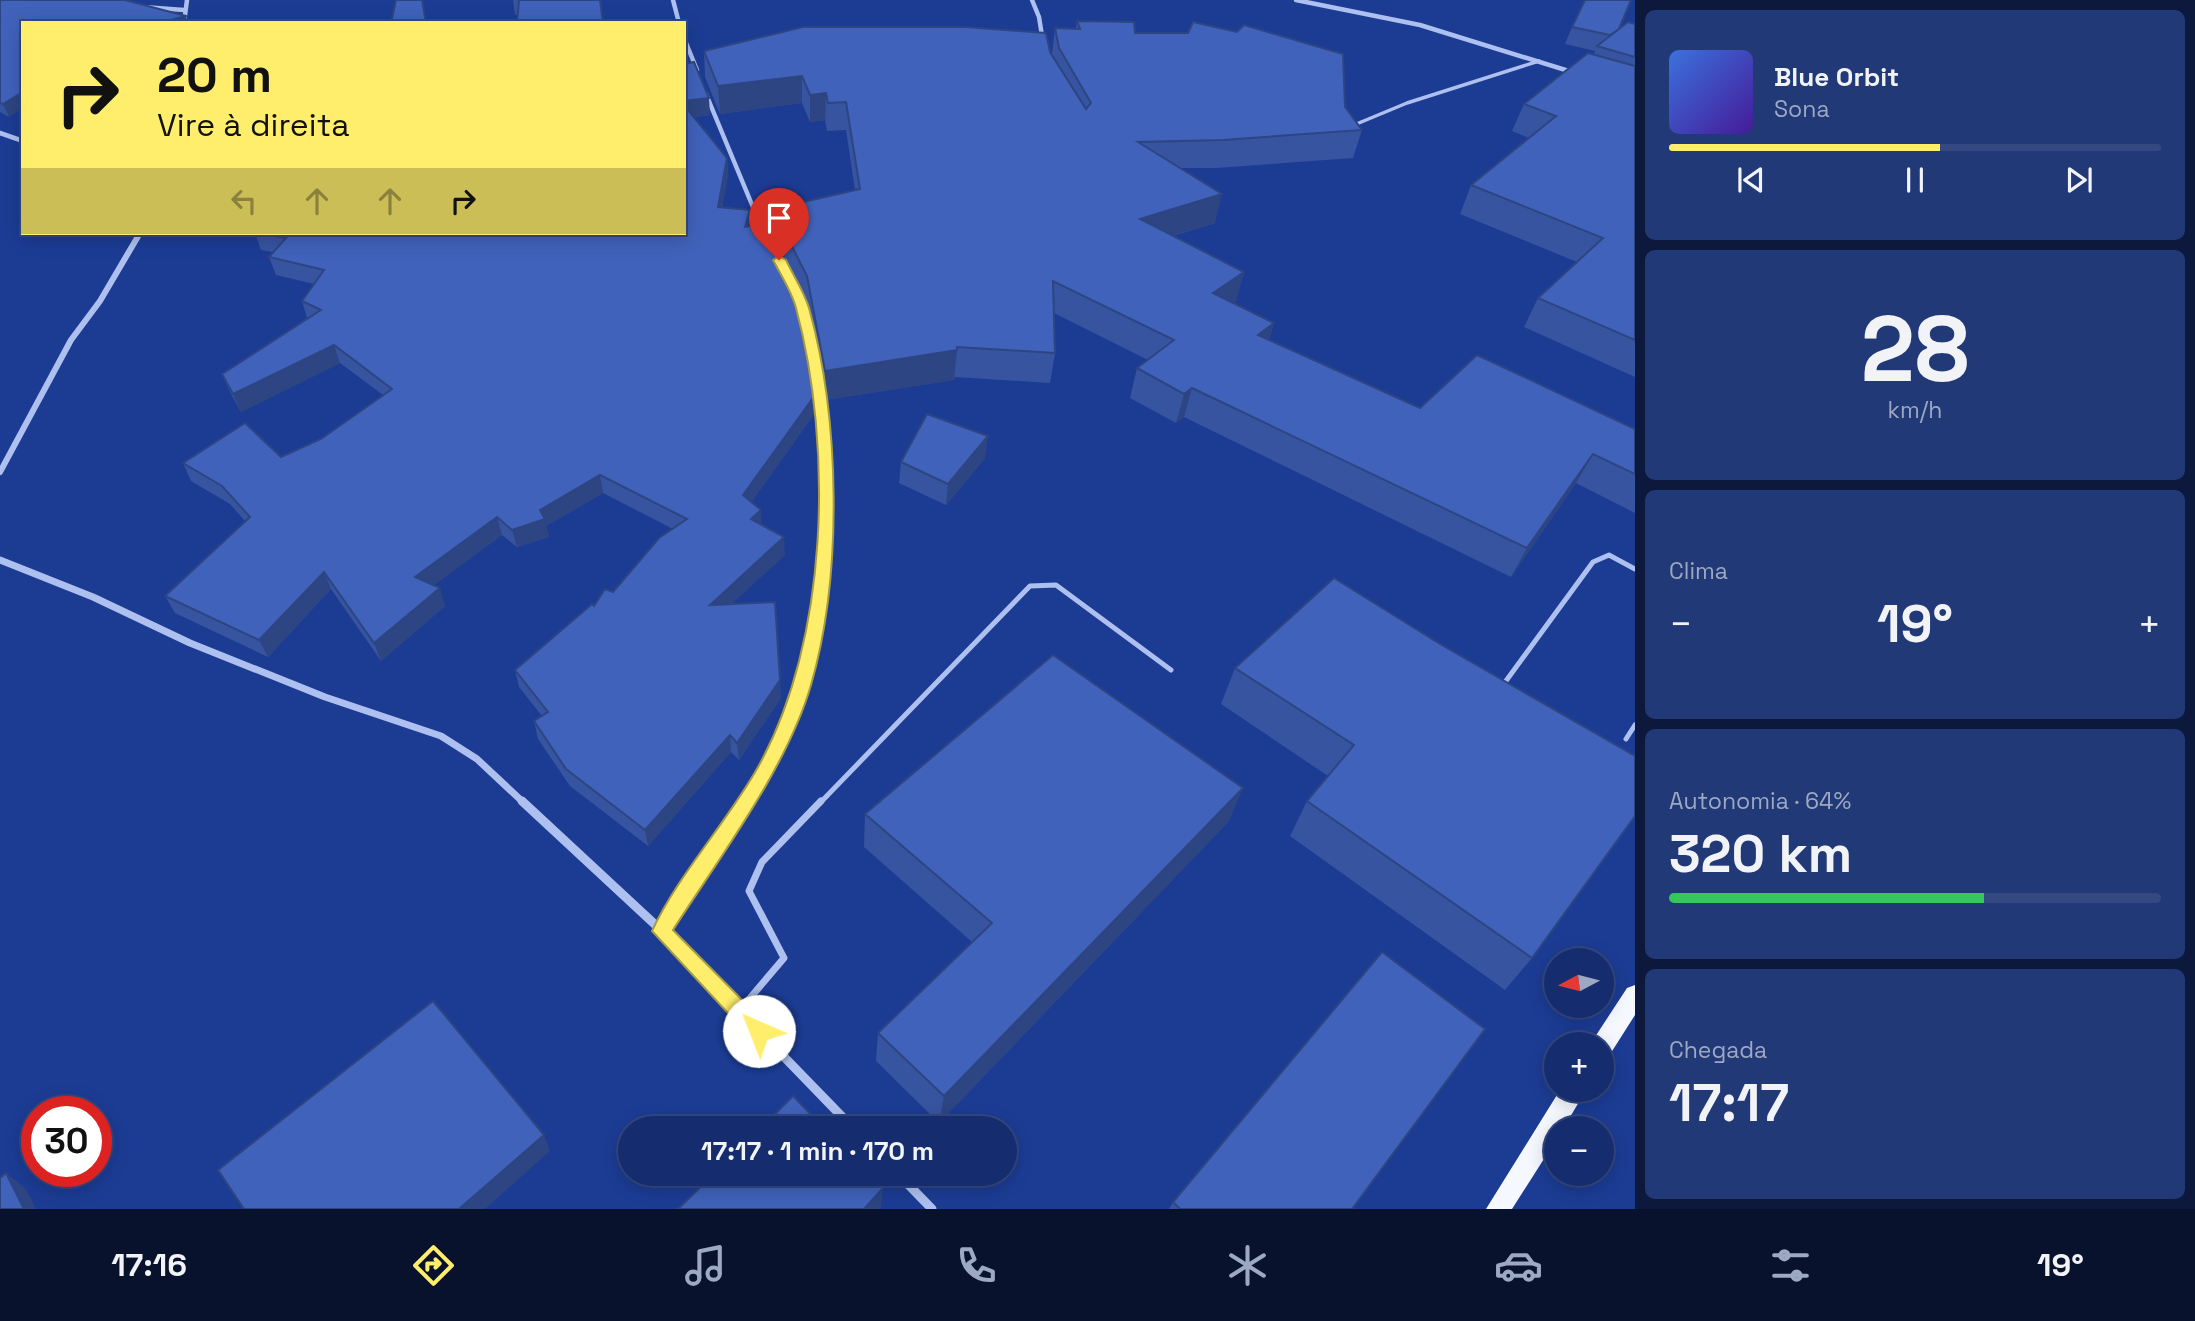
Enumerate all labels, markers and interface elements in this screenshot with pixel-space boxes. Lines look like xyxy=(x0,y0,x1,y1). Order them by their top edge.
text: 20 m xyxy=(157,44,272,106)
icon: right xyxy=(42,49,133,140)
text: Blue Orbit xyxy=(1774,60,1899,94)
text: Sona xyxy=(1774,94,1830,124)
text: Vire à direita xyxy=(157,105,350,145)
icon: previous xyxy=(1732,161,1770,199)
icon: pause xyxy=(1896,161,1934,199)
icon: next xyxy=(2060,161,2098,199)
icon: left xyxy=(225,182,263,220)
icon: ahead xyxy=(298,182,336,220)
icon: ahead xyxy=(371,182,409,220)
icon: right xyxy=(444,182,482,220)
pin xyxy=(749,188,809,260)
icon: arrive xyxy=(760,199,798,237)
text: 28 xyxy=(1861,291,1969,408)
text: km/h xyxy=(1888,395,1942,425)
text: Clima xyxy=(1669,556,1728,586)
text: 19° xyxy=(1877,591,1953,657)
text: − xyxy=(1669,600,1693,648)
text: + xyxy=(2137,600,2161,648)
text: Autonomia · 64% xyxy=(1669,786,1851,816)
text: 320 km xyxy=(1669,821,1852,887)
north arrow xyxy=(1544,948,1614,1018)
map controls xyxy=(1544,948,1614,1186)
position arrow xyxy=(722,994,796,1068)
button: + xyxy=(1544,1032,1614,1102)
text: Chegada xyxy=(1669,1035,1767,1065)
text: 17:17 xyxy=(1669,1070,1789,1136)
speed limit sign: 30 xyxy=(21,1096,112,1187)
button: − xyxy=(1544,1116,1614,1186)
text: 17:17 · 1 min · 170 m xyxy=(701,1134,934,1168)
icon: directions xyxy=(409,1241,458,1290)
icon: music xyxy=(681,1241,730,1290)
icon: phone xyxy=(952,1241,1001,1290)
icon: climate xyxy=(1223,1241,1272,1290)
icon: car xyxy=(1494,1241,1543,1290)
icon: filters xyxy=(1766,1241,1815,1290)
text: 17:16 xyxy=(111,1245,187,1285)
text: 19° xyxy=(2037,1245,2084,1285)

